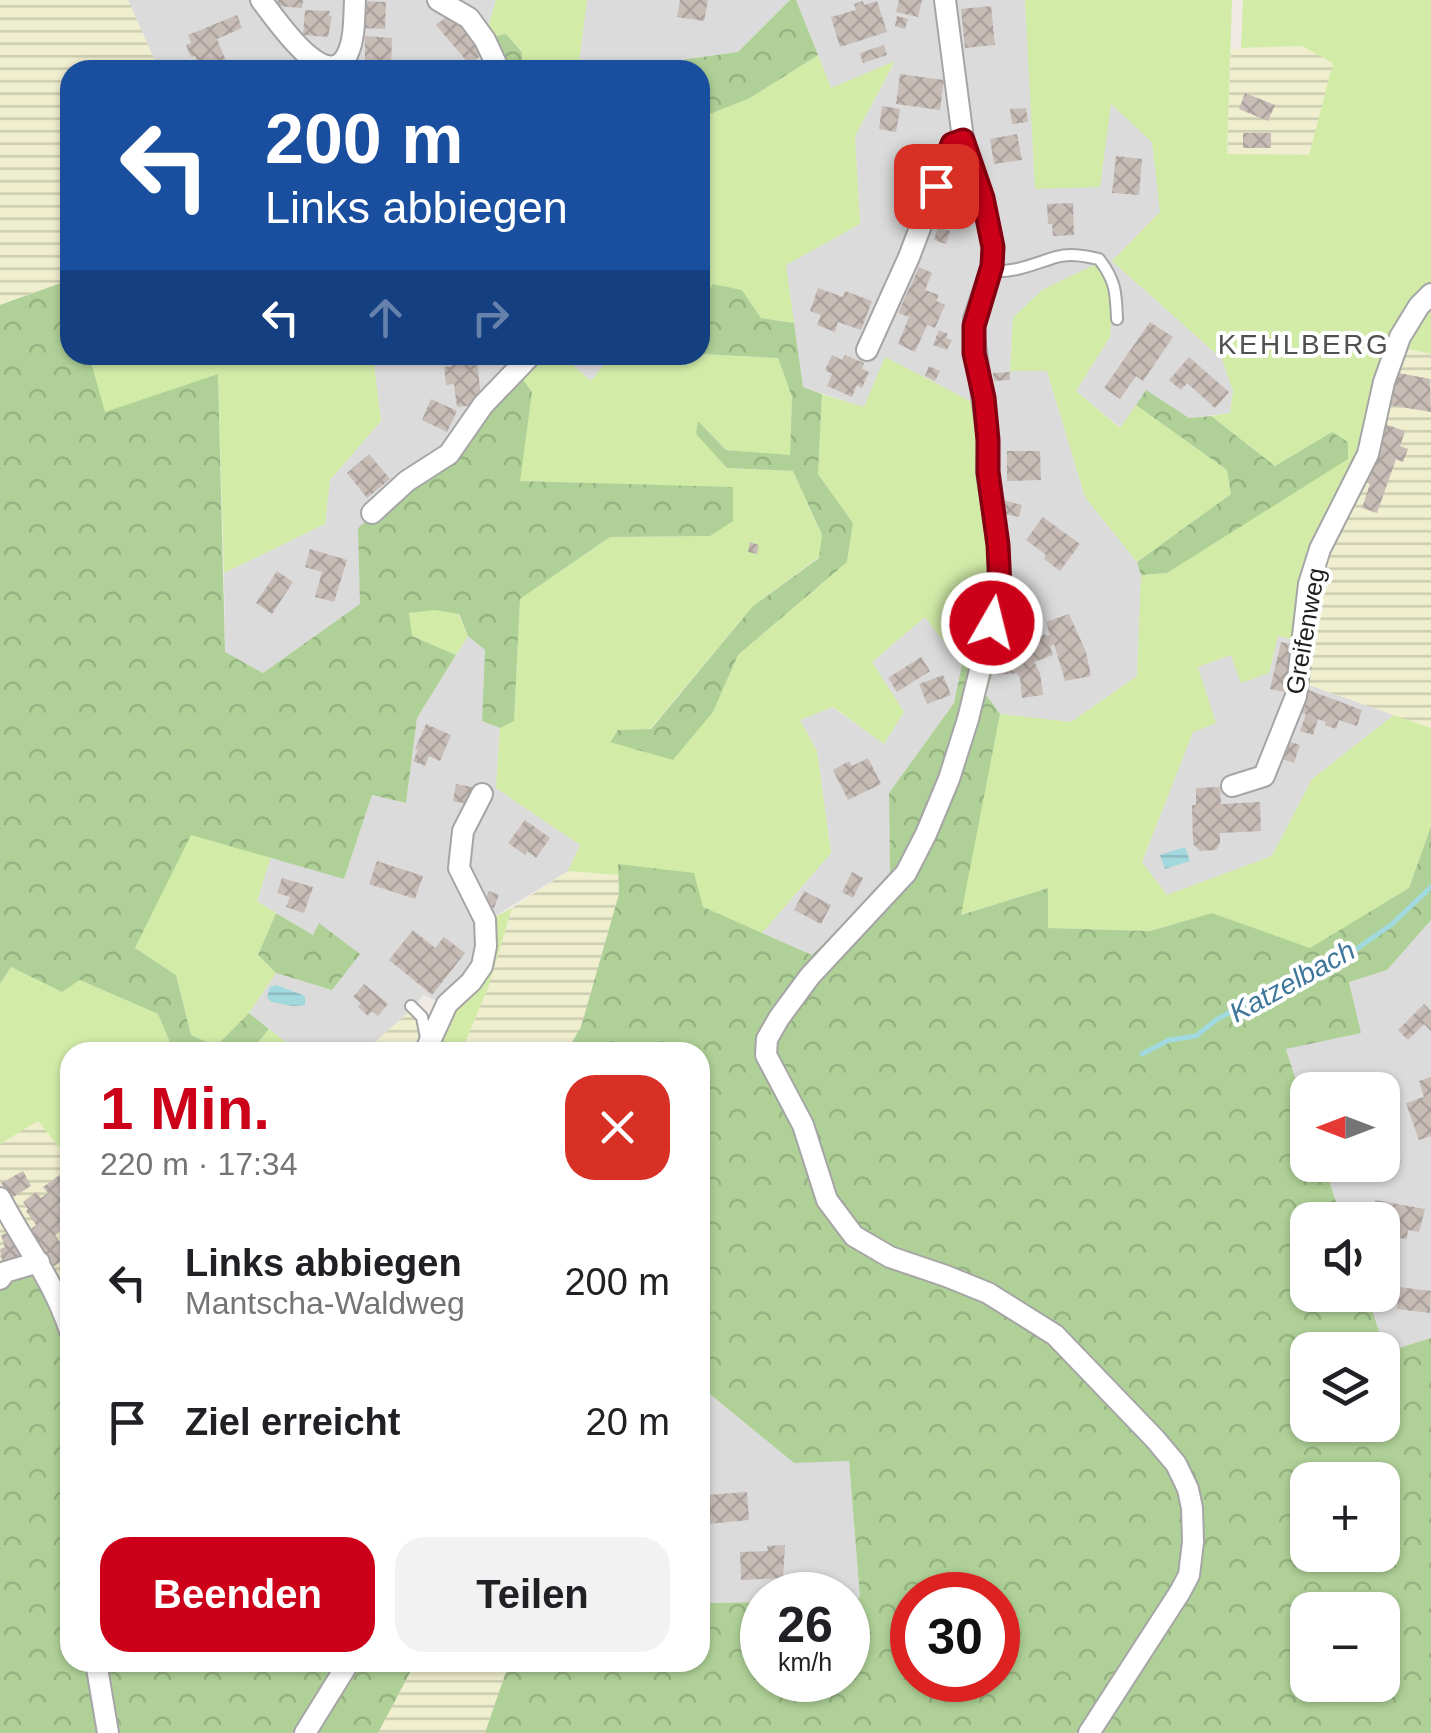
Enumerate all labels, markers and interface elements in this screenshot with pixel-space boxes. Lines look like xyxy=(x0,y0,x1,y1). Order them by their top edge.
icon: left xyxy=(100,100,230,230)
text: 200 m xyxy=(265,100,463,178)
pin xyxy=(894,144,979,229)
icon: arrive xyxy=(909,159,964,214)
text: Links abbiegen xyxy=(265,182,568,233)
icon: left xyxy=(253,290,308,345)
icon: ahead xyxy=(358,290,413,345)
icon: right xyxy=(463,290,518,345)
district label: KEHLBERG xyxy=(1218,329,1390,360)
street label: Greifenweg xyxy=(1280,566,1330,696)
position arrow xyxy=(940,571,1044,675)
water label: Katzelbach xyxy=(1224,934,1360,1029)
north arrow xyxy=(1290,1072,1400,1182)
map controls xyxy=(1290,1072,1400,1702)
text: 1 Min. xyxy=(100,1075,270,1142)
button: close xyxy=(565,1075,670,1180)
text: 220 m · 17:34 xyxy=(100,1146,297,1182)
button: sound xyxy=(1290,1202,1400,1312)
text: Links abbiegen xyxy=(185,1242,462,1284)
icon: left xyxy=(100,1255,155,1310)
text: 200 m xyxy=(564,1261,670,1303)
text: Mantscha-Waldweg xyxy=(185,1285,465,1321)
button: layers xyxy=(1290,1332,1400,1442)
icon: arrive xyxy=(100,1395,155,1450)
text: Ziel erreicht xyxy=(185,1401,400,1443)
text: 20 m xyxy=(586,1401,670,1443)
button: + xyxy=(1290,1462,1400,1572)
button: Beenden xyxy=(100,1537,375,1652)
button: Teilen xyxy=(395,1537,670,1652)
speed limit sign: 30 xyxy=(890,1572,1020,1702)
button: − xyxy=(1290,1592,1400,1702)
text: 26 xyxy=(777,1597,833,1653)
text: km/h xyxy=(778,1648,832,1676)

